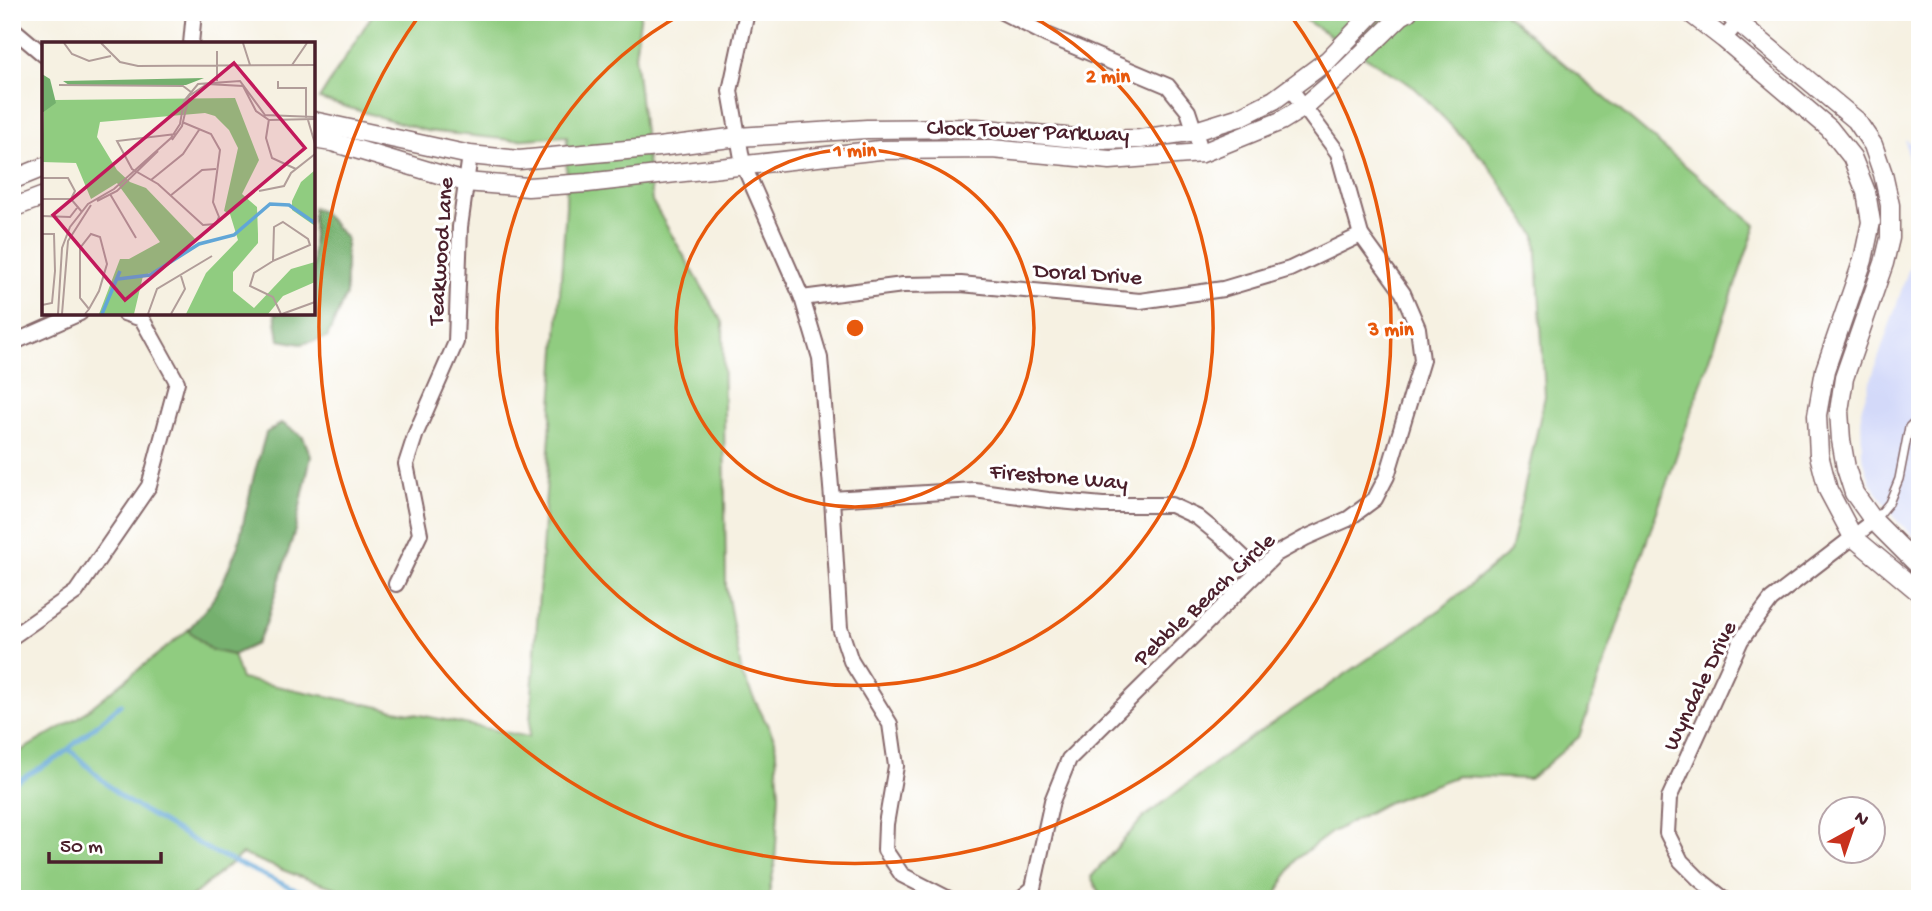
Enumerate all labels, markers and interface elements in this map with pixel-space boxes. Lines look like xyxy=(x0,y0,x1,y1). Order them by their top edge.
inset map xyxy=(42,42,315,315)
text: 2 min xyxy=(1086,66,1131,91)
street label: Clock Tower Parkway xyxy=(926,115,1130,150)
text: 1 min xyxy=(833,140,877,165)
street label: Teakwood Lane xyxy=(424,175,461,328)
street label: Doral Drive xyxy=(1031,258,1144,293)
centre of rings xyxy=(843,316,867,340)
text: 3 min xyxy=(1367,319,1415,344)
street label: Firestone Way xyxy=(988,459,1129,498)
street label: Pebble Beach Circle xyxy=(1128,527,1283,674)
street label: Wyndale Drive xyxy=(1658,616,1745,756)
north arrow xyxy=(1816,796,1886,866)
text: N xyxy=(1849,807,1873,832)
scale bar xyxy=(49,820,161,864)
text: 50 m xyxy=(60,836,103,861)

